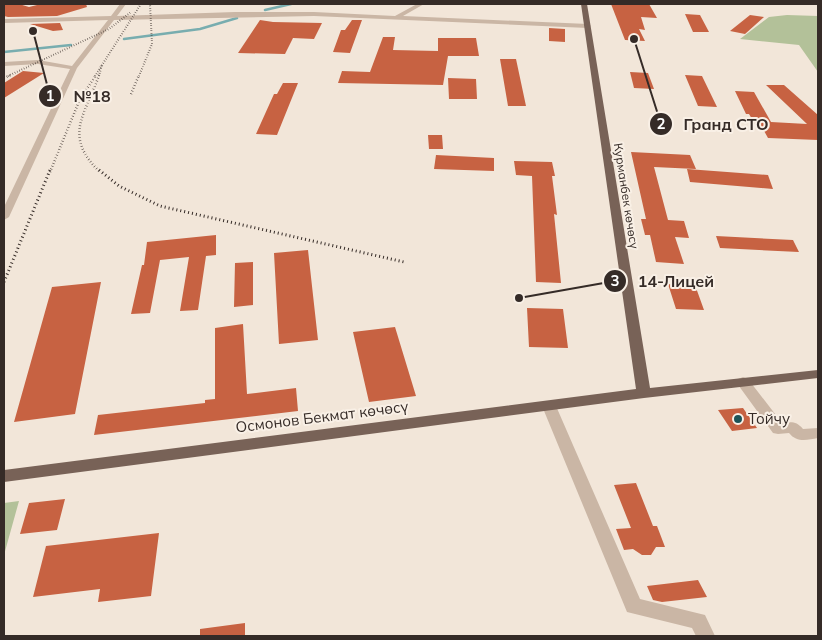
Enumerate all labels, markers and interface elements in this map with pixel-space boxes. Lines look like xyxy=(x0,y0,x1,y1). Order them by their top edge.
callout: №18 xyxy=(38,80,120,111)
text: 1 xyxy=(45,86,55,105)
text: №18 xyxy=(73,86,111,106)
callout: Гранд СТО xyxy=(649,109,779,140)
text: 2 xyxy=(656,114,666,133)
text: Гранд СТО xyxy=(683,114,769,134)
street label: Курманбек көчөсү xyxy=(611,142,642,250)
callout: 14-Лицей xyxy=(603,265,724,296)
text: 3 xyxy=(610,271,620,290)
text: 14-Лицей xyxy=(638,271,714,291)
street label: Осмонов Бекмат көчөсү xyxy=(234,396,409,437)
place label: Тойчу xyxy=(748,409,790,428)
marker: Тойчу xyxy=(732,413,744,425)

